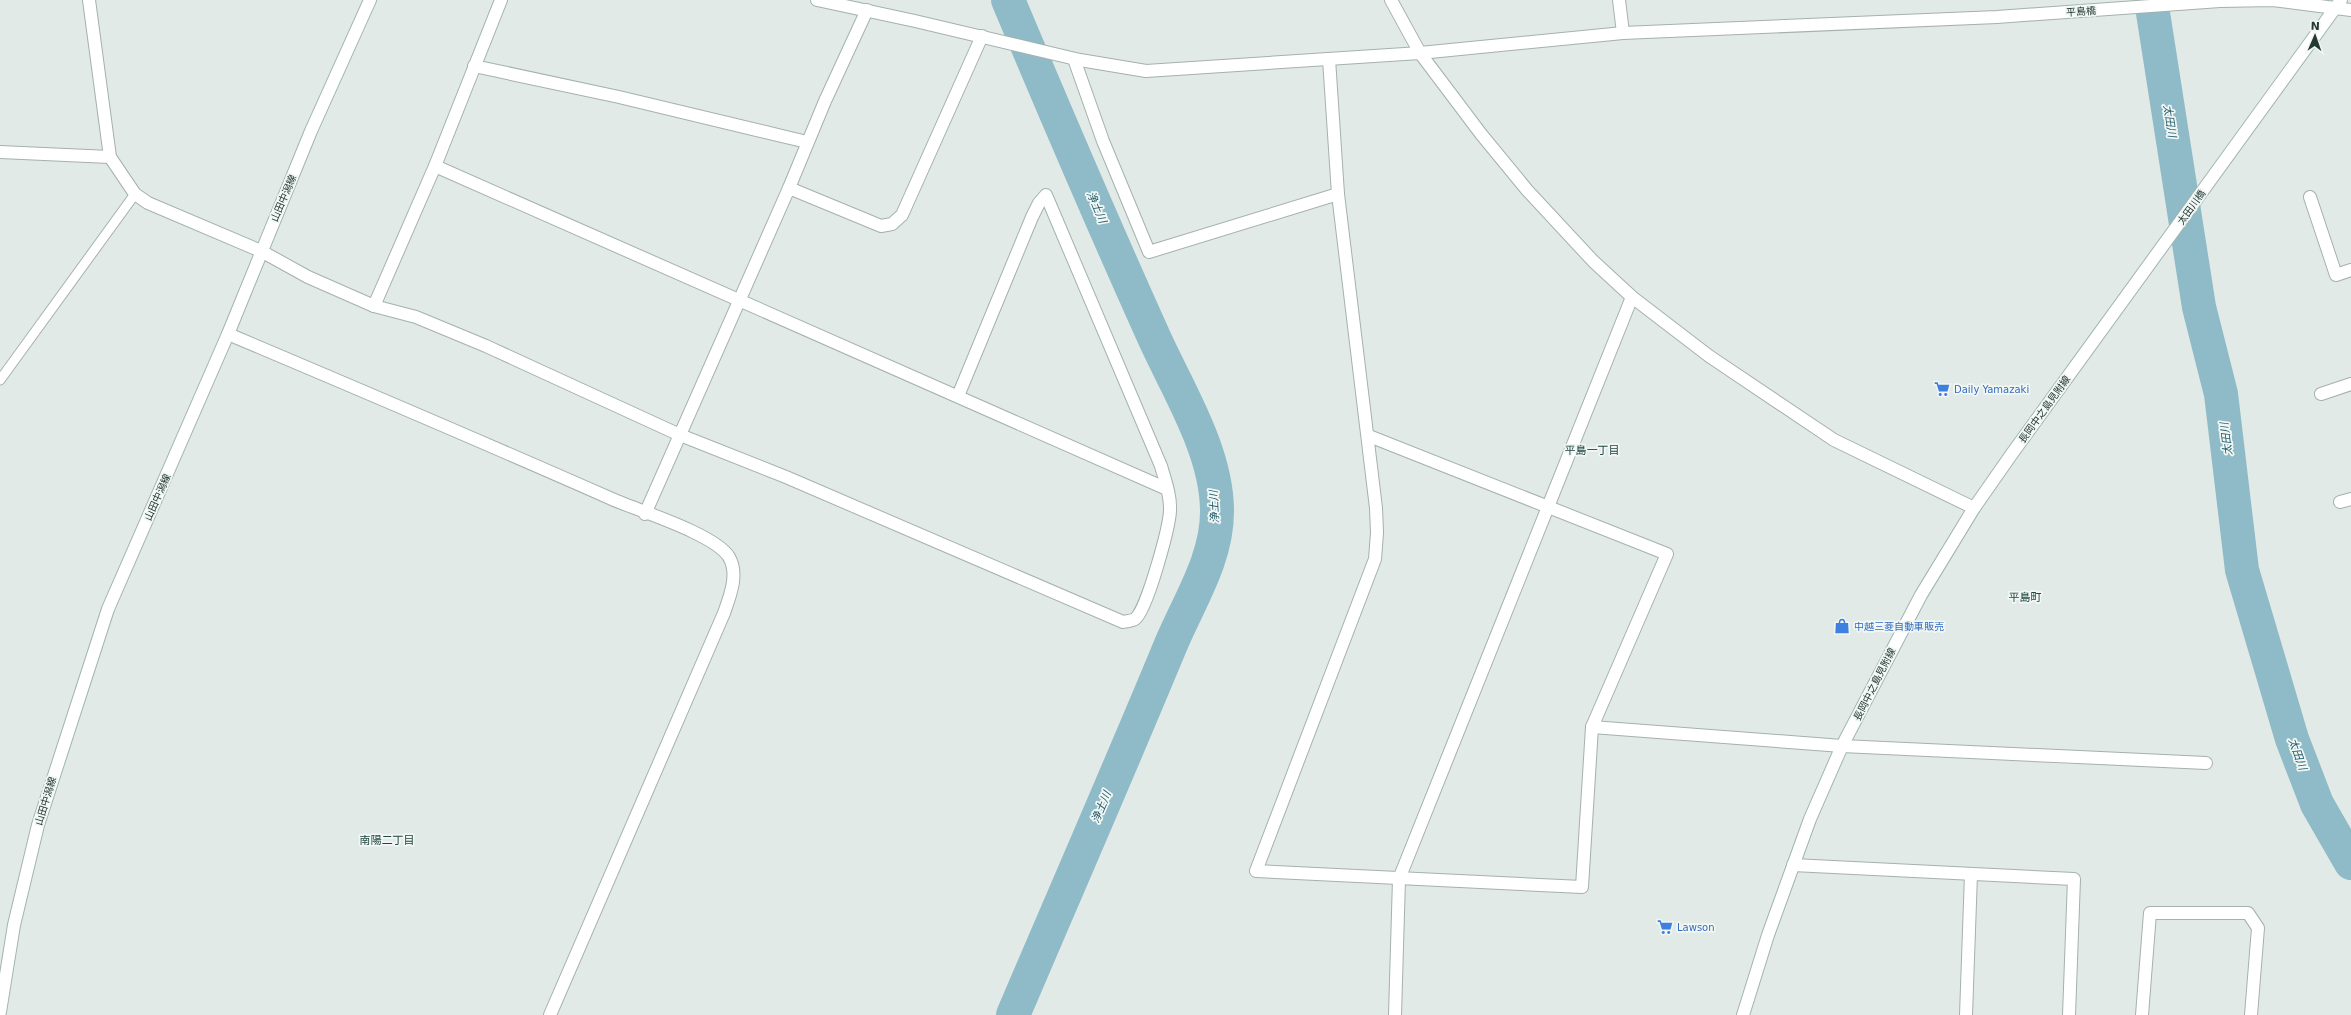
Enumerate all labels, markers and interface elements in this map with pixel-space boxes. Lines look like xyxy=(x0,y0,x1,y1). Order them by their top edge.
street label: 平島橋 xyxy=(2066,5,2096,18)
north arrow xyxy=(2295,16,2335,56)
text: N xyxy=(2310,20,2320,33)
water label: 太田川 xyxy=(2161,104,2179,139)
street label: 山田中潟線 xyxy=(269,173,298,223)
street label: 太田川橋 xyxy=(2175,188,2208,227)
water label: 浄土川 xyxy=(1084,189,1109,226)
street label: 長岡中之島見附線 xyxy=(2016,374,2072,445)
supermarket icon: Daily Yamazaki xyxy=(1933,380,1951,398)
place label: Daily Yamazaki xyxy=(1954,384,2029,395)
water label: 太田川 xyxy=(2218,421,2235,456)
district label: 平島一丁目 xyxy=(1565,444,1620,457)
street label: 山田中潟線 xyxy=(142,472,173,522)
water label: 浄土川 xyxy=(1207,489,1222,524)
district label: 平島町 xyxy=(2009,591,2042,604)
shop icon: 中越三菱自動車販売 xyxy=(1833,617,1851,635)
place label: 中越三菱自動車販売 xyxy=(1854,621,1944,632)
street label: 長岡中之島見附線 xyxy=(1851,646,1898,722)
water label: 太田川 xyxy=(2286,736,2310,773)
street label: 山田中潟線 xyxy=(33,776,58,827)
water label: 浄土川 xyxy=(1089,789,1114,825)
district label: 南陽二丁目 xyxy=(360,834,415,847)
supermarket icon: Lawson xyxy=(1656,918,1674,936)
place label: Lawson xyxy=(1677,922,1715,933)

